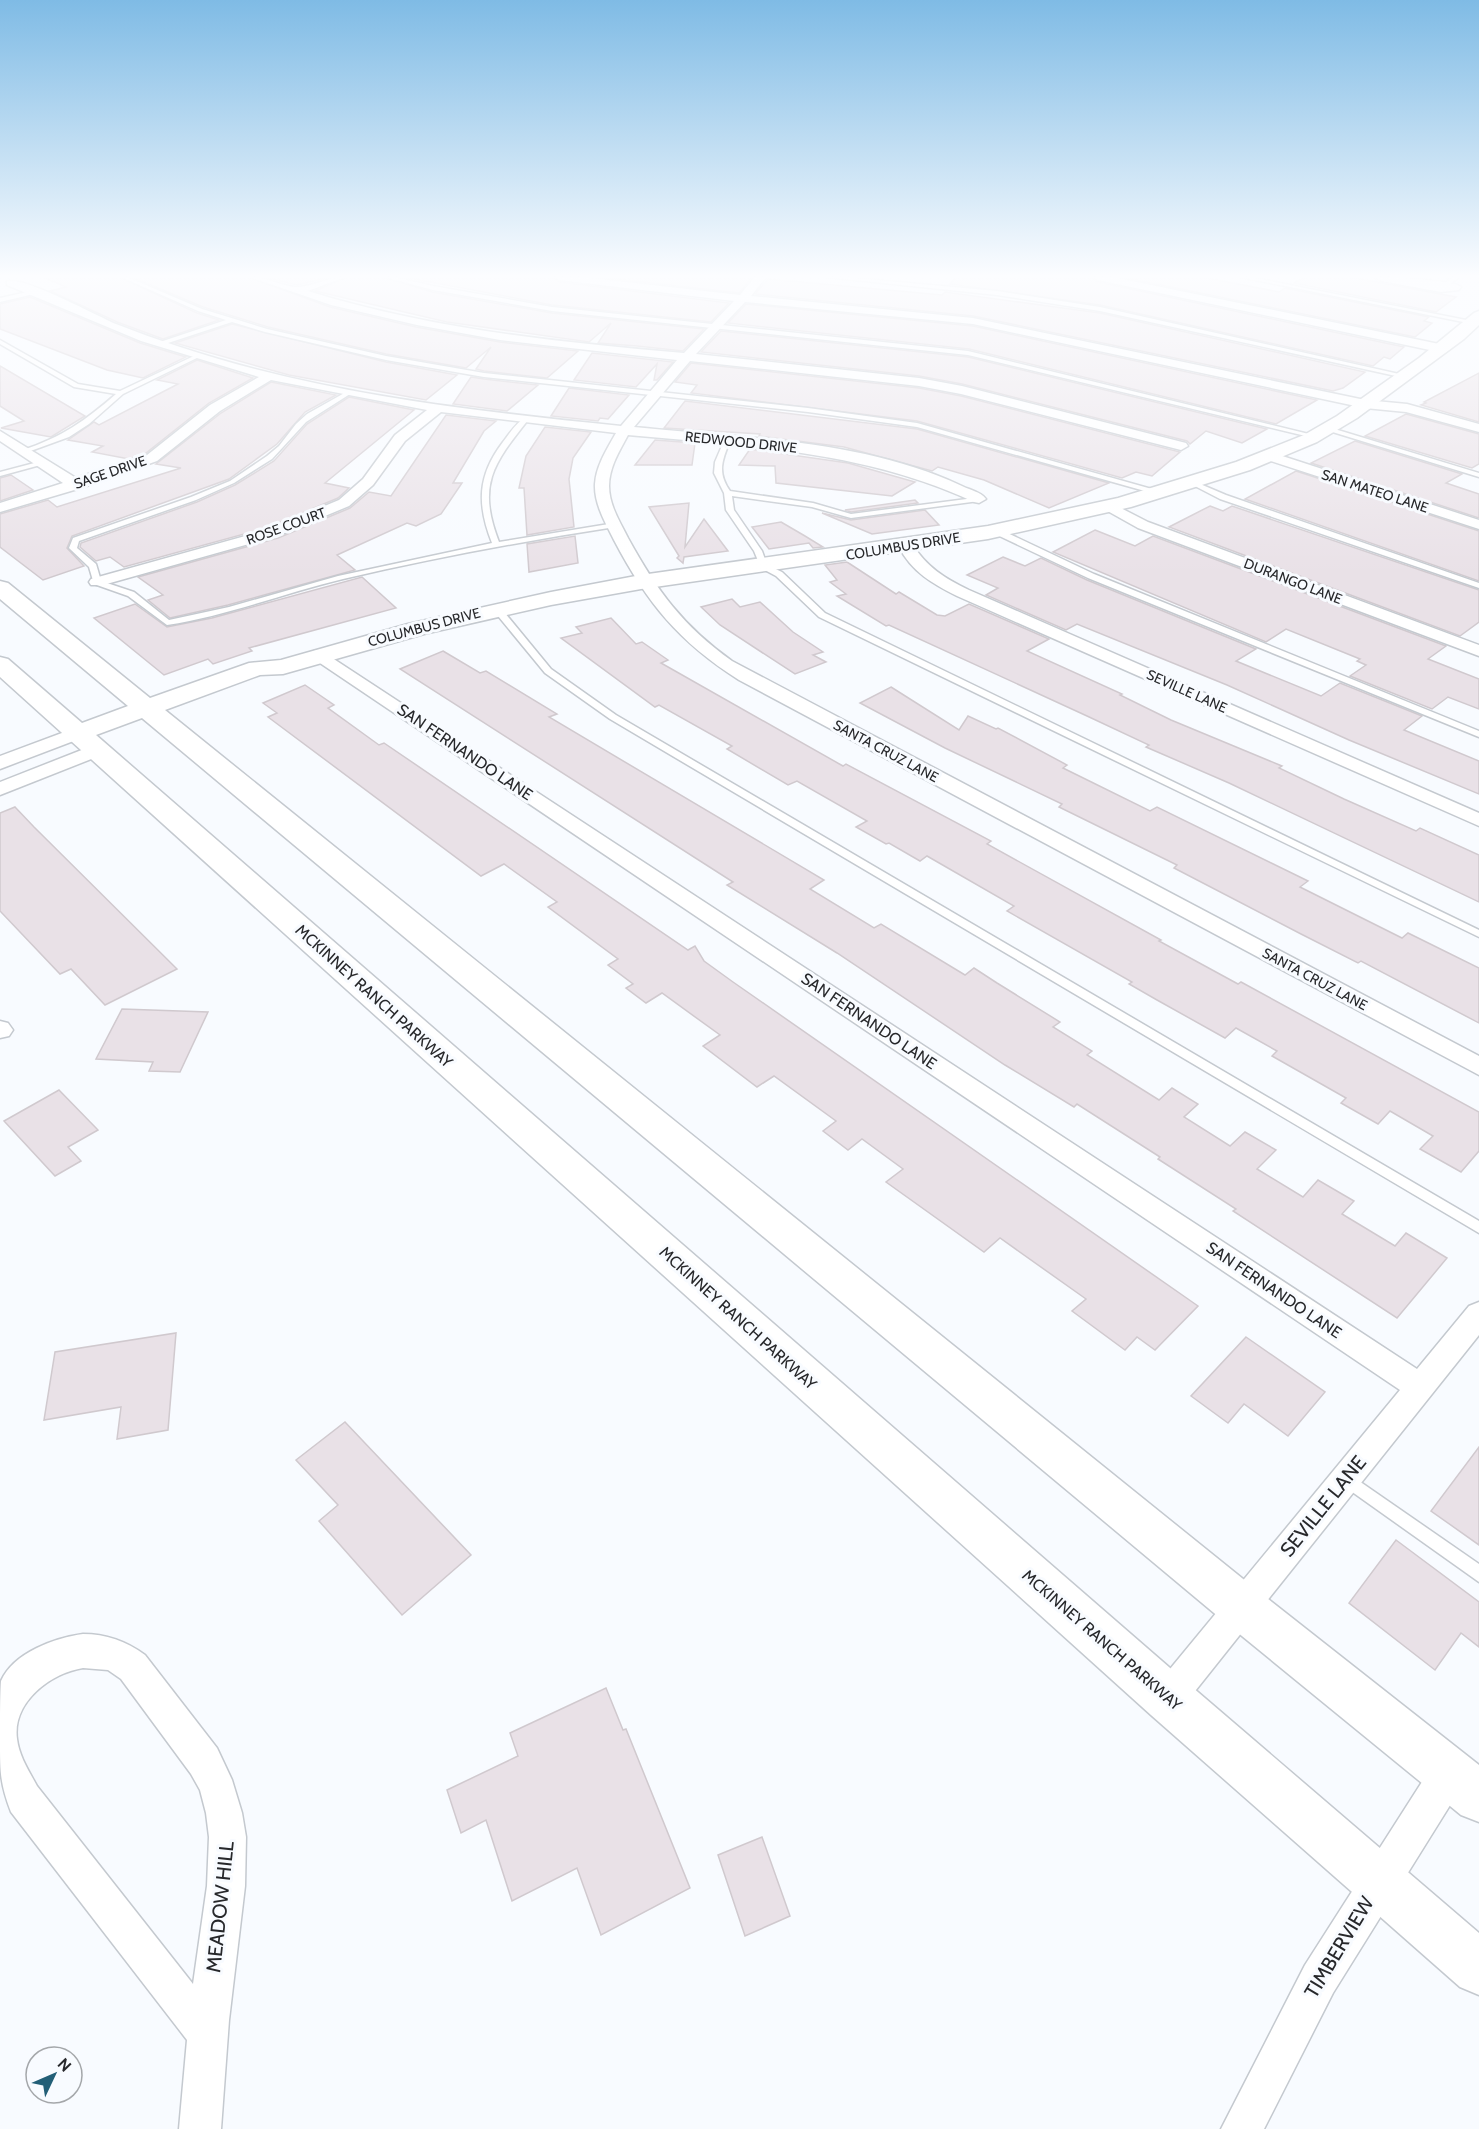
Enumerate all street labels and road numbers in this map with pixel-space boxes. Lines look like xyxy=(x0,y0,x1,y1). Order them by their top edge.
street label: REDWOOD DRIVE xyxy=(684,427,798,457)
street label: SAGE DRIVE xyxy=(71,451,149,493)
street label: SAN MATEO LANE xyxy=(1319,465,1431,517)
street label: ROSE COURT xyxy=(244,503,329,549)
street label: COLUMBUS DRIVE xyxy=(844,528,962,564)
street label: DURANGO LANE xyxy=(1241,554,1345,608)
street label: COLUMBUS DRIVE xyxy=(366,603,482,651)
street label: SEVILLE LANE xyxy=(1144,665,1230,717)
street label: SAN FERNANDO LANE xyxy=(394,700,536,804)
street label: SANTA CRUZ LANE xyxy=(830,716,942,786)
street label: MCKINNEY RANCH PARKWAY xyxy=(291,920,457,1072)
street label: SANTA CRUZ LANE xyxy=(1259,944,1371,1014)
street label: SAN FERNANDO LANE xyxy=(798,969,940,1073)
street label: SAN FERNANDO LANE xyxy=(1203,1238,1345,1342)
street label: MCKINNEY RANCH PARKWAY xyxy=(655,1242,821,1394)
street label: SEVILLE LANE xyxy=(1275,1451,1371,1561)
street label: MCKINNEY RANCH PARKWAY xyxy=(1018,1566,1186,1715)
street label: MEADOW HILL xyxy=(201,1840,239,1974)
street label: TIMBERVIEW xyxy=(1299,1892,1379,2002)

